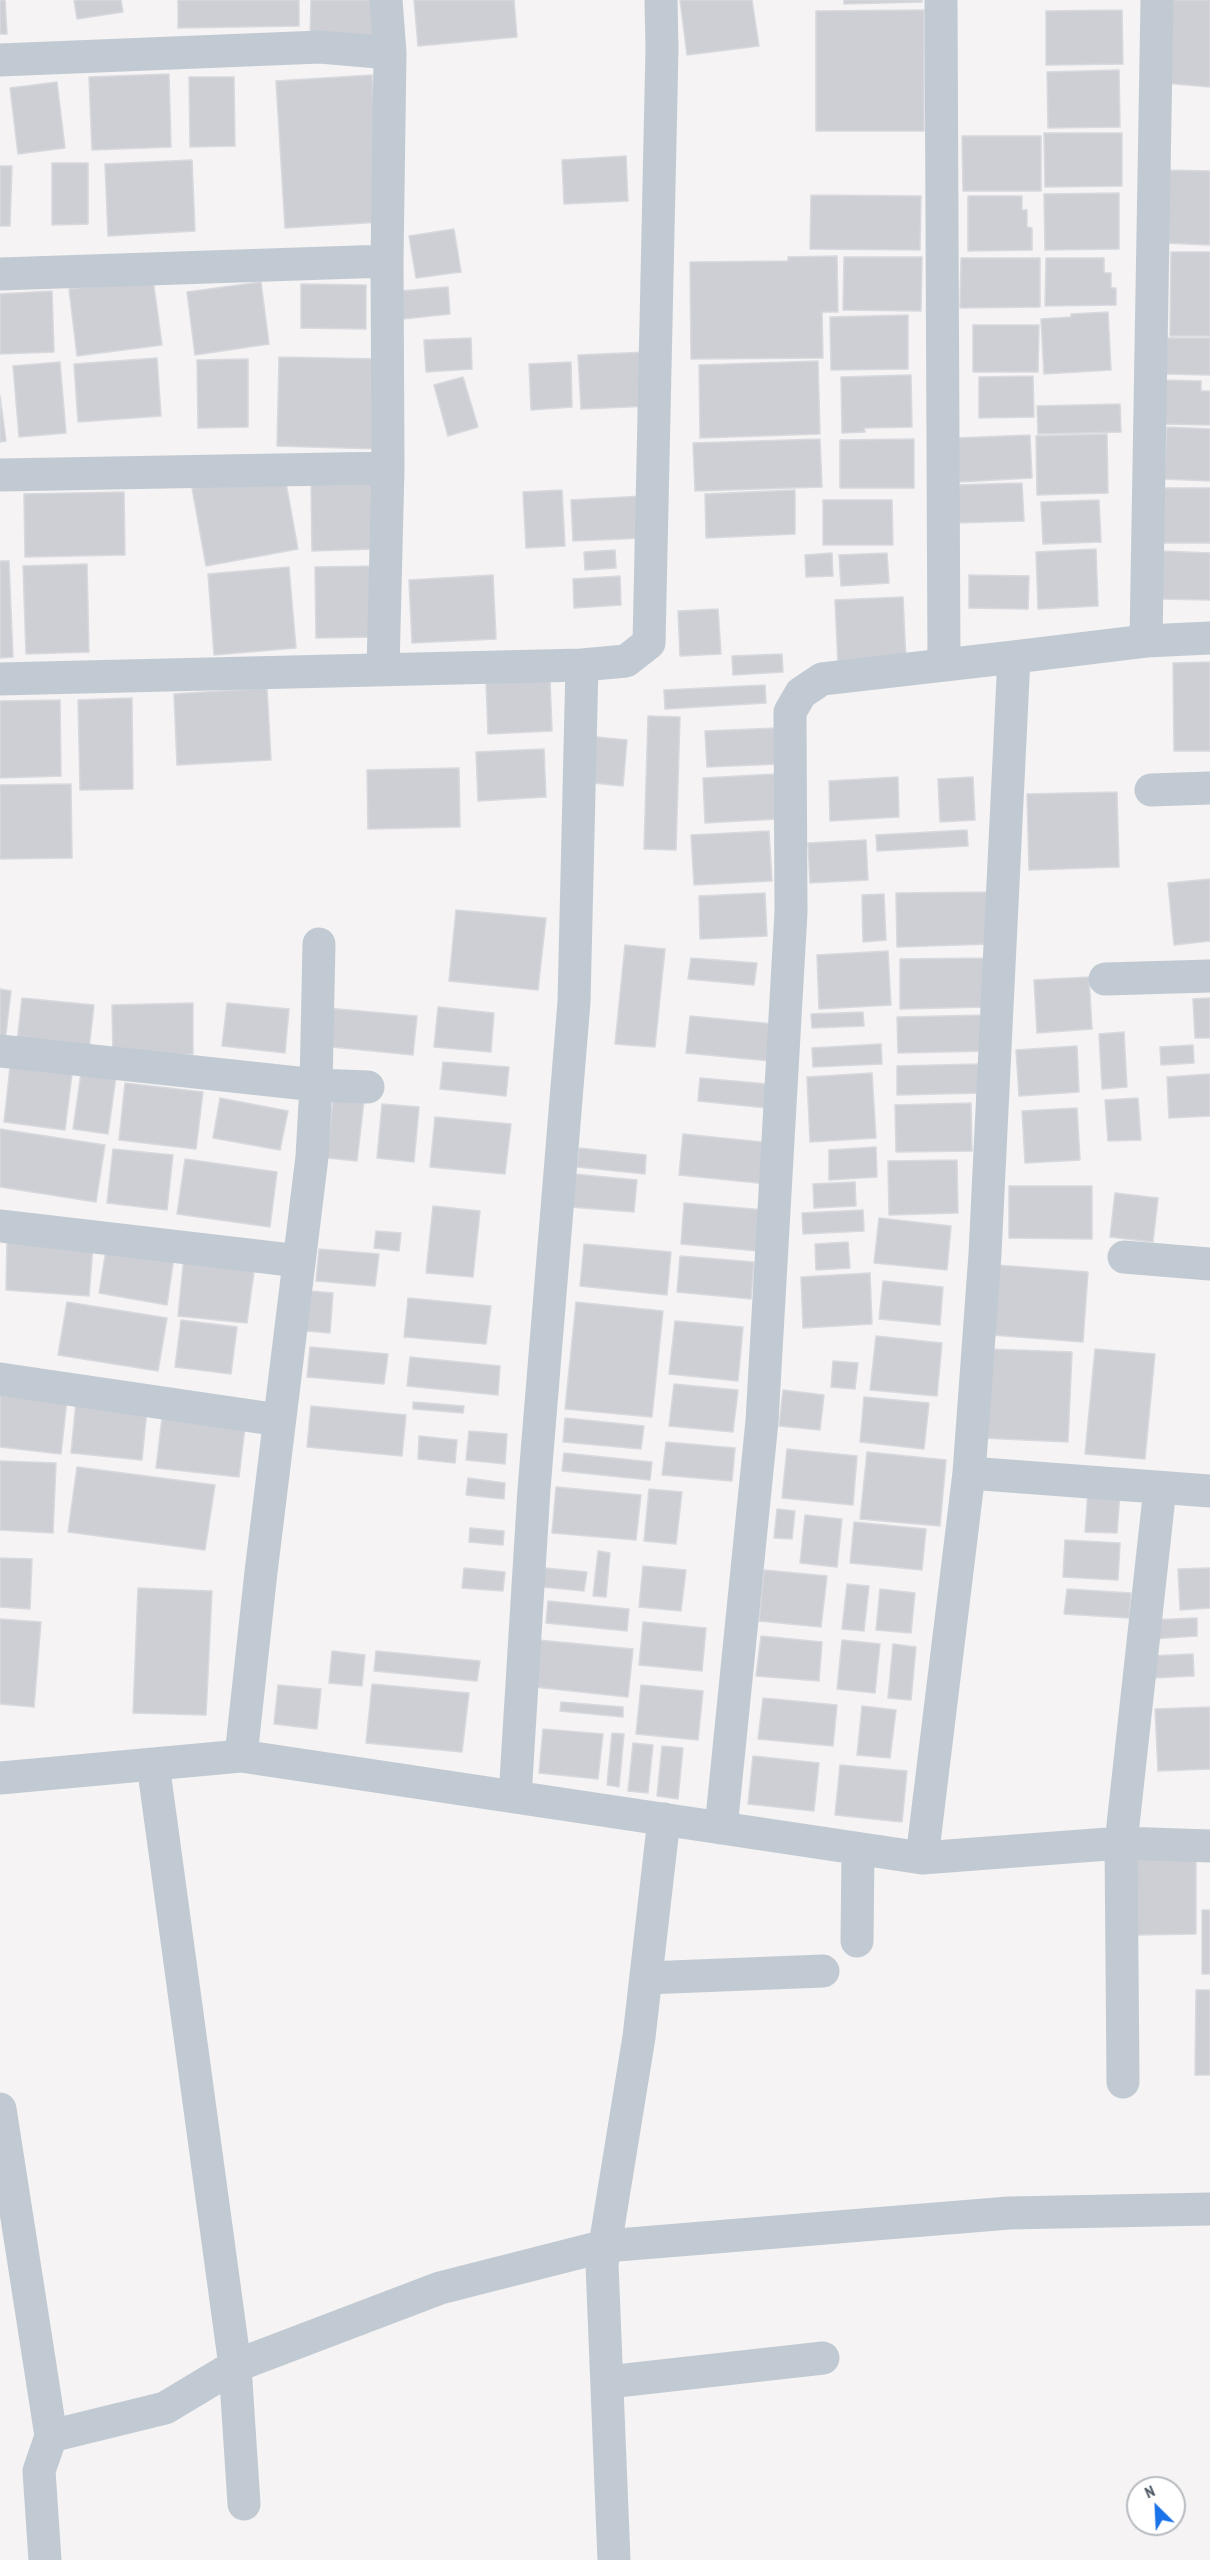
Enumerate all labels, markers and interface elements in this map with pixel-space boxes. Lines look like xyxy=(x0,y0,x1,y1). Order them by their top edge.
north arrow xyxy=(1126,2476,1186,2536)
text: N xyxy=(1141,2480,1157,2502)

